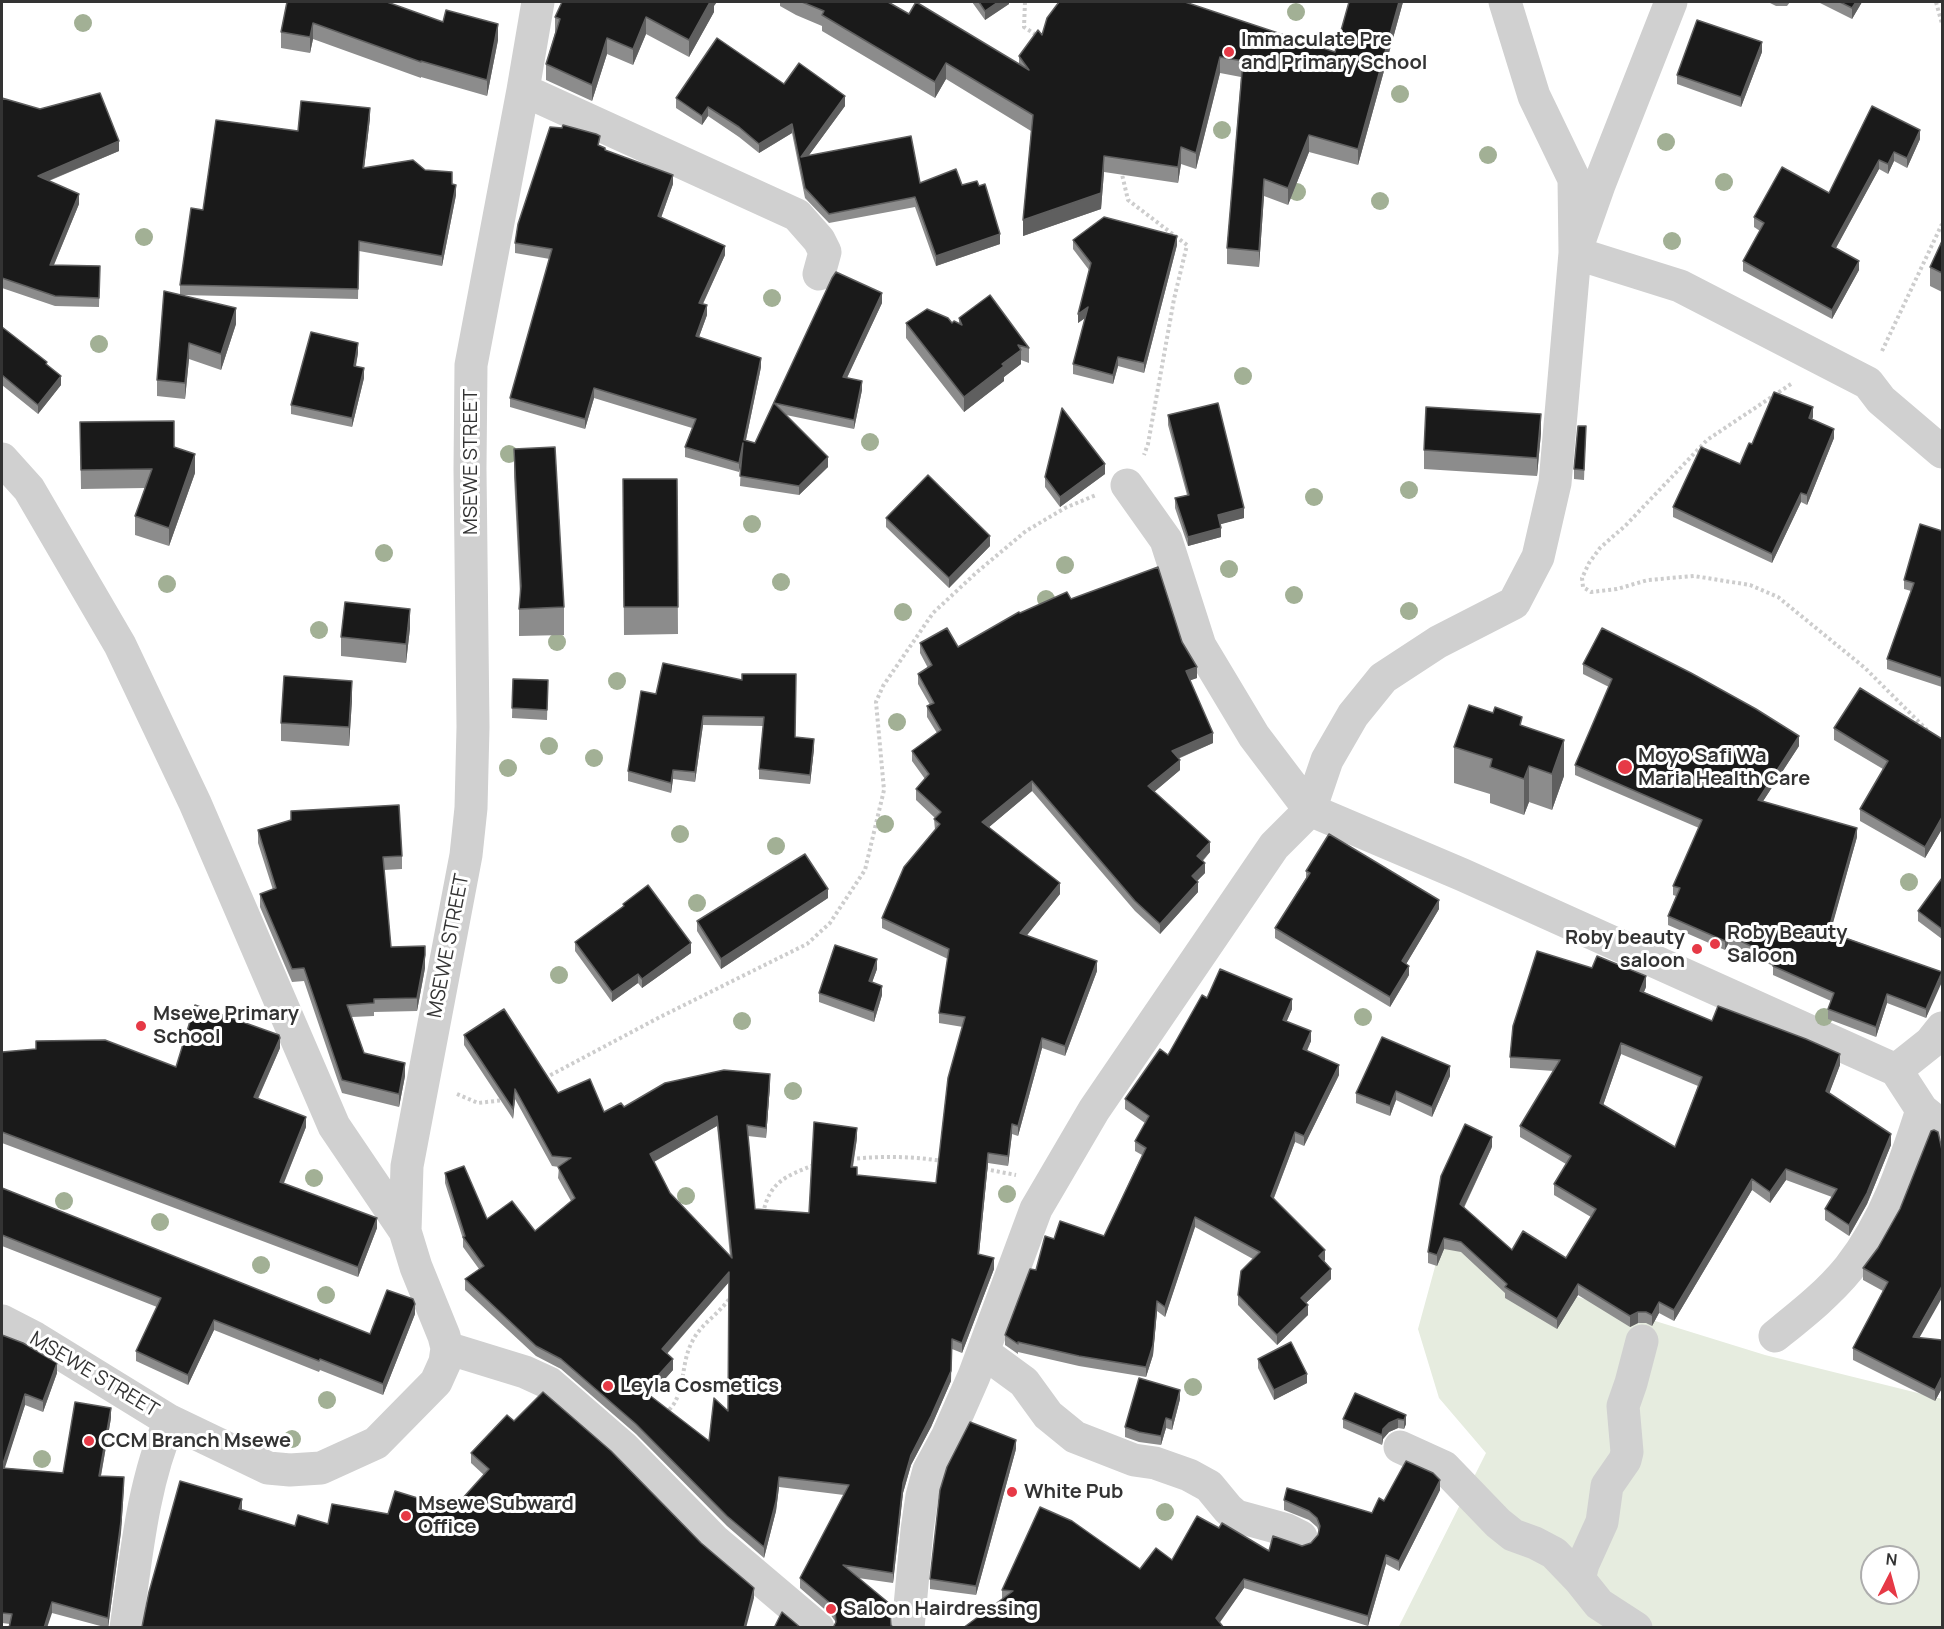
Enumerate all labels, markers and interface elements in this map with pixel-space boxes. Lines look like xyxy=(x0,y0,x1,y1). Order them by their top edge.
place label: Immaculate Pre and Primary School xyxy=(1241,28,1427,75)
marker: Immaculate Pre and Primary School xyxy=(1222,45,1236,59)
street label: MSEWE STREET xyxy=(459,389,483,535)
place label: Moyo Safi Wa Maria Health Care xyxy=(1638,744,1810,791)
marker: Moyo Safi Wa Maria Health Care xyxy=(1616,758,1634,776)
street label: MSEWE STREET xyxy=(423,872,475,1020)
place label: Roby Beauty Saloon xyxy=(1727,921,1847,968)
place label: Roby beauty saloon xyxy=(1565,926,1685,973)
marker: Roby Beauty Saloon xyxy=(1708,937,1722,951)
marker: Roby beauty saloon xyxy=(1690,942,1704,956)
place label: Msewe Primary School xyxy=(153,1002,299,1049)
marker: Msewe Primary School xyxy=(134,1019,148,1033)
street label: MSEWE STREET xyxy=(25,1327,163,1423)
place label: Leyla Cosmetics xyxy=(620,1374,779,1398)
marker: Leyla Cosmetics xyxy=(601,1379,615,1393)
place label: CCM Branch Msewe xyxy=(101,1429,291,1453)
marker: CCM Branch Msewe xyxy=(82,1434,96,1448)
place label: White Pub xyxy=(1024,1480,1123,1504)
marker: White Pub xyxy=(1005,1485,1019,1499)
place label: Msewe Subward Office xyxy=(418,1492,574,1539)
marker: Msewe Subward Office xyxy=(399,1509,413,1523)
north arrow xyxy=(1860,1545,1920,1605)
text: N xyxy=(1885,1548,1899,1571)
place label: Saloon Hairdressing xyxy=(843,1597,1038,1621)
marker: Saloon Hairdressing xyxy=(824,1602,838,1616)

